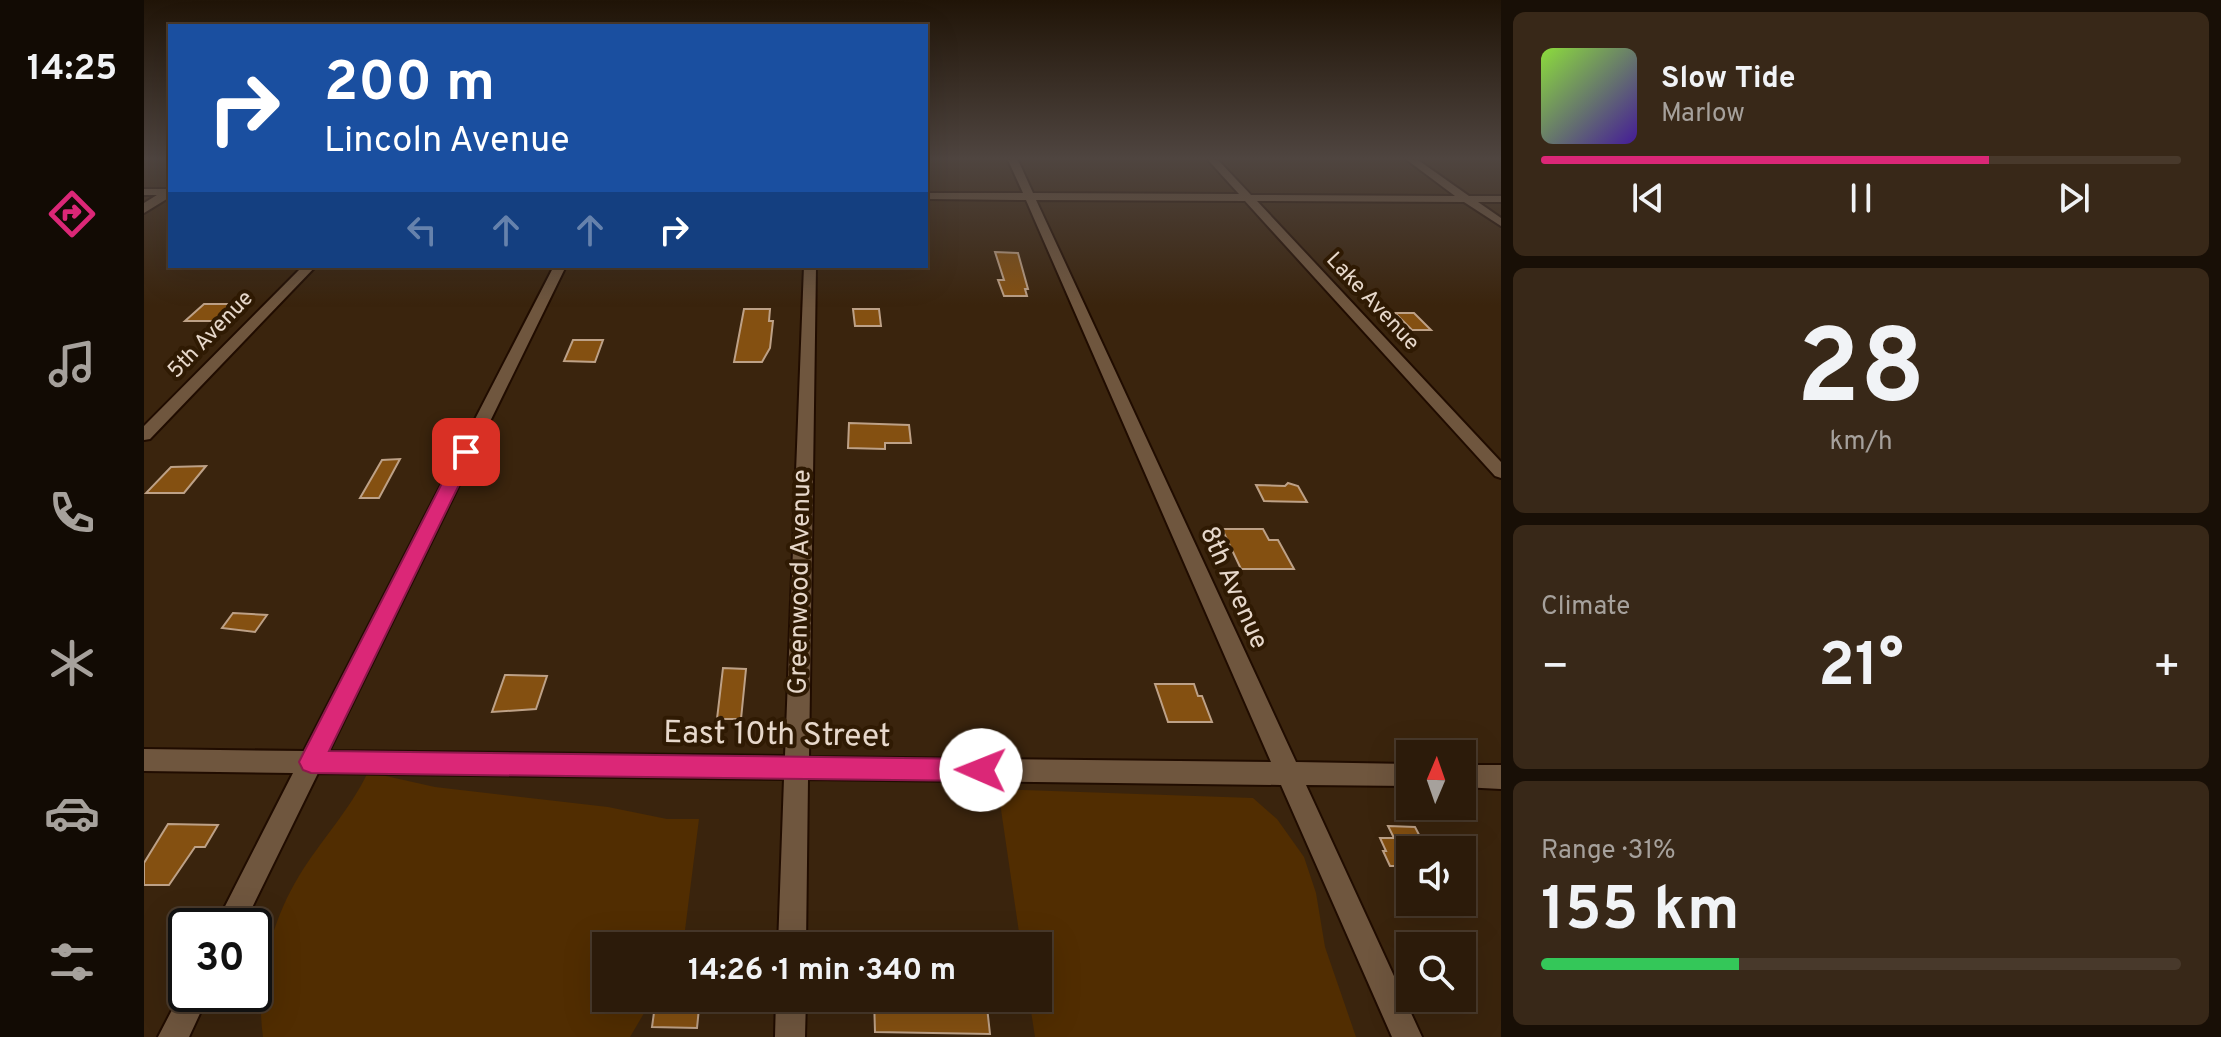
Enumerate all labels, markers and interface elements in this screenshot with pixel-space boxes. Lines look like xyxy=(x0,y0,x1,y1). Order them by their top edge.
text: 14:25 xyxy=(27,47,117,93)
text: 200 m xyxy=(324,50,495,120)
icon: right xyxy=(192,56,296,160)
text: Slow Tide xyxy=(1661,61,1795,98)
text: Marlow xyxy=(1661,98,1745,131)
text: Lincoln Avenue xyxy=(324,119,570,165)
icon: previous xyxy=(1626,176,1670,220)
icon: pause xyxy=(1839,176,1883,220)
icon: next xyxy=(2052,176,2096,220)
icon: directions xyxy=(44,186,100,242)
icon: left xyxy=(400,208,444,252)
icon: ahead xyxy=(484,208,528,252)
icon: ahead xyxy=(568,208,612,252)
icon: right xyxy=(652,208,696,252)
street label: Lake Avenue xyxy=(1320,247,1424,357)
street label: 5th Avenue xyxy=(162,285,260,385)
text: 28 xyxy=(1796,308,1926,440)
icon: music xyxy=(44,336,100,392)
pin xyxy=(432,418,500,486)
text: km/h xyxy=(1829,426,1893,459)
icon: arrive xyxy=(444,430,488,474)
street label: Greenwood Avenue xyxy=(783,469,819,695)
icon: phone xyxy=(44,485,100,541)
street label: 8th Avenue xyxy=(1191,521,1275,655)
text: Climate xyxy=(1541,591,1630,624)
text: 21° xyxy=(1818,631,1904,707)
icon: climate xyxy=(44,635,100,691)
text: − xyxy=(1541,641,1569,697)
text: + xyxy=(2153,641,2181,697)
street label: East 10th Street xyxy=(663,714,891,758)
position arrow xyxy=(939,728,1023,812)
north arrow xyxy=(1396,740,1476,820)
map controls xyxy=(1396,740,1476,1012)
icon: car xyxy=(44,785,100,841)
text: Range · 31% xyxy=(1541,835,1676,868)
button: sound xyxy=(1396,836,1476,916)
text: 155 km xyxy=(1541,875,1740,951)
speed limit sign: 30 xyxy=(168,908,272,1012)
button: search xyxy=(1396,932,1476,1012)
icon: filters xyxy=(44,934,100,990)
text: 14:26 · 1 min · 340 m xyxy=(688,953,956,990)

